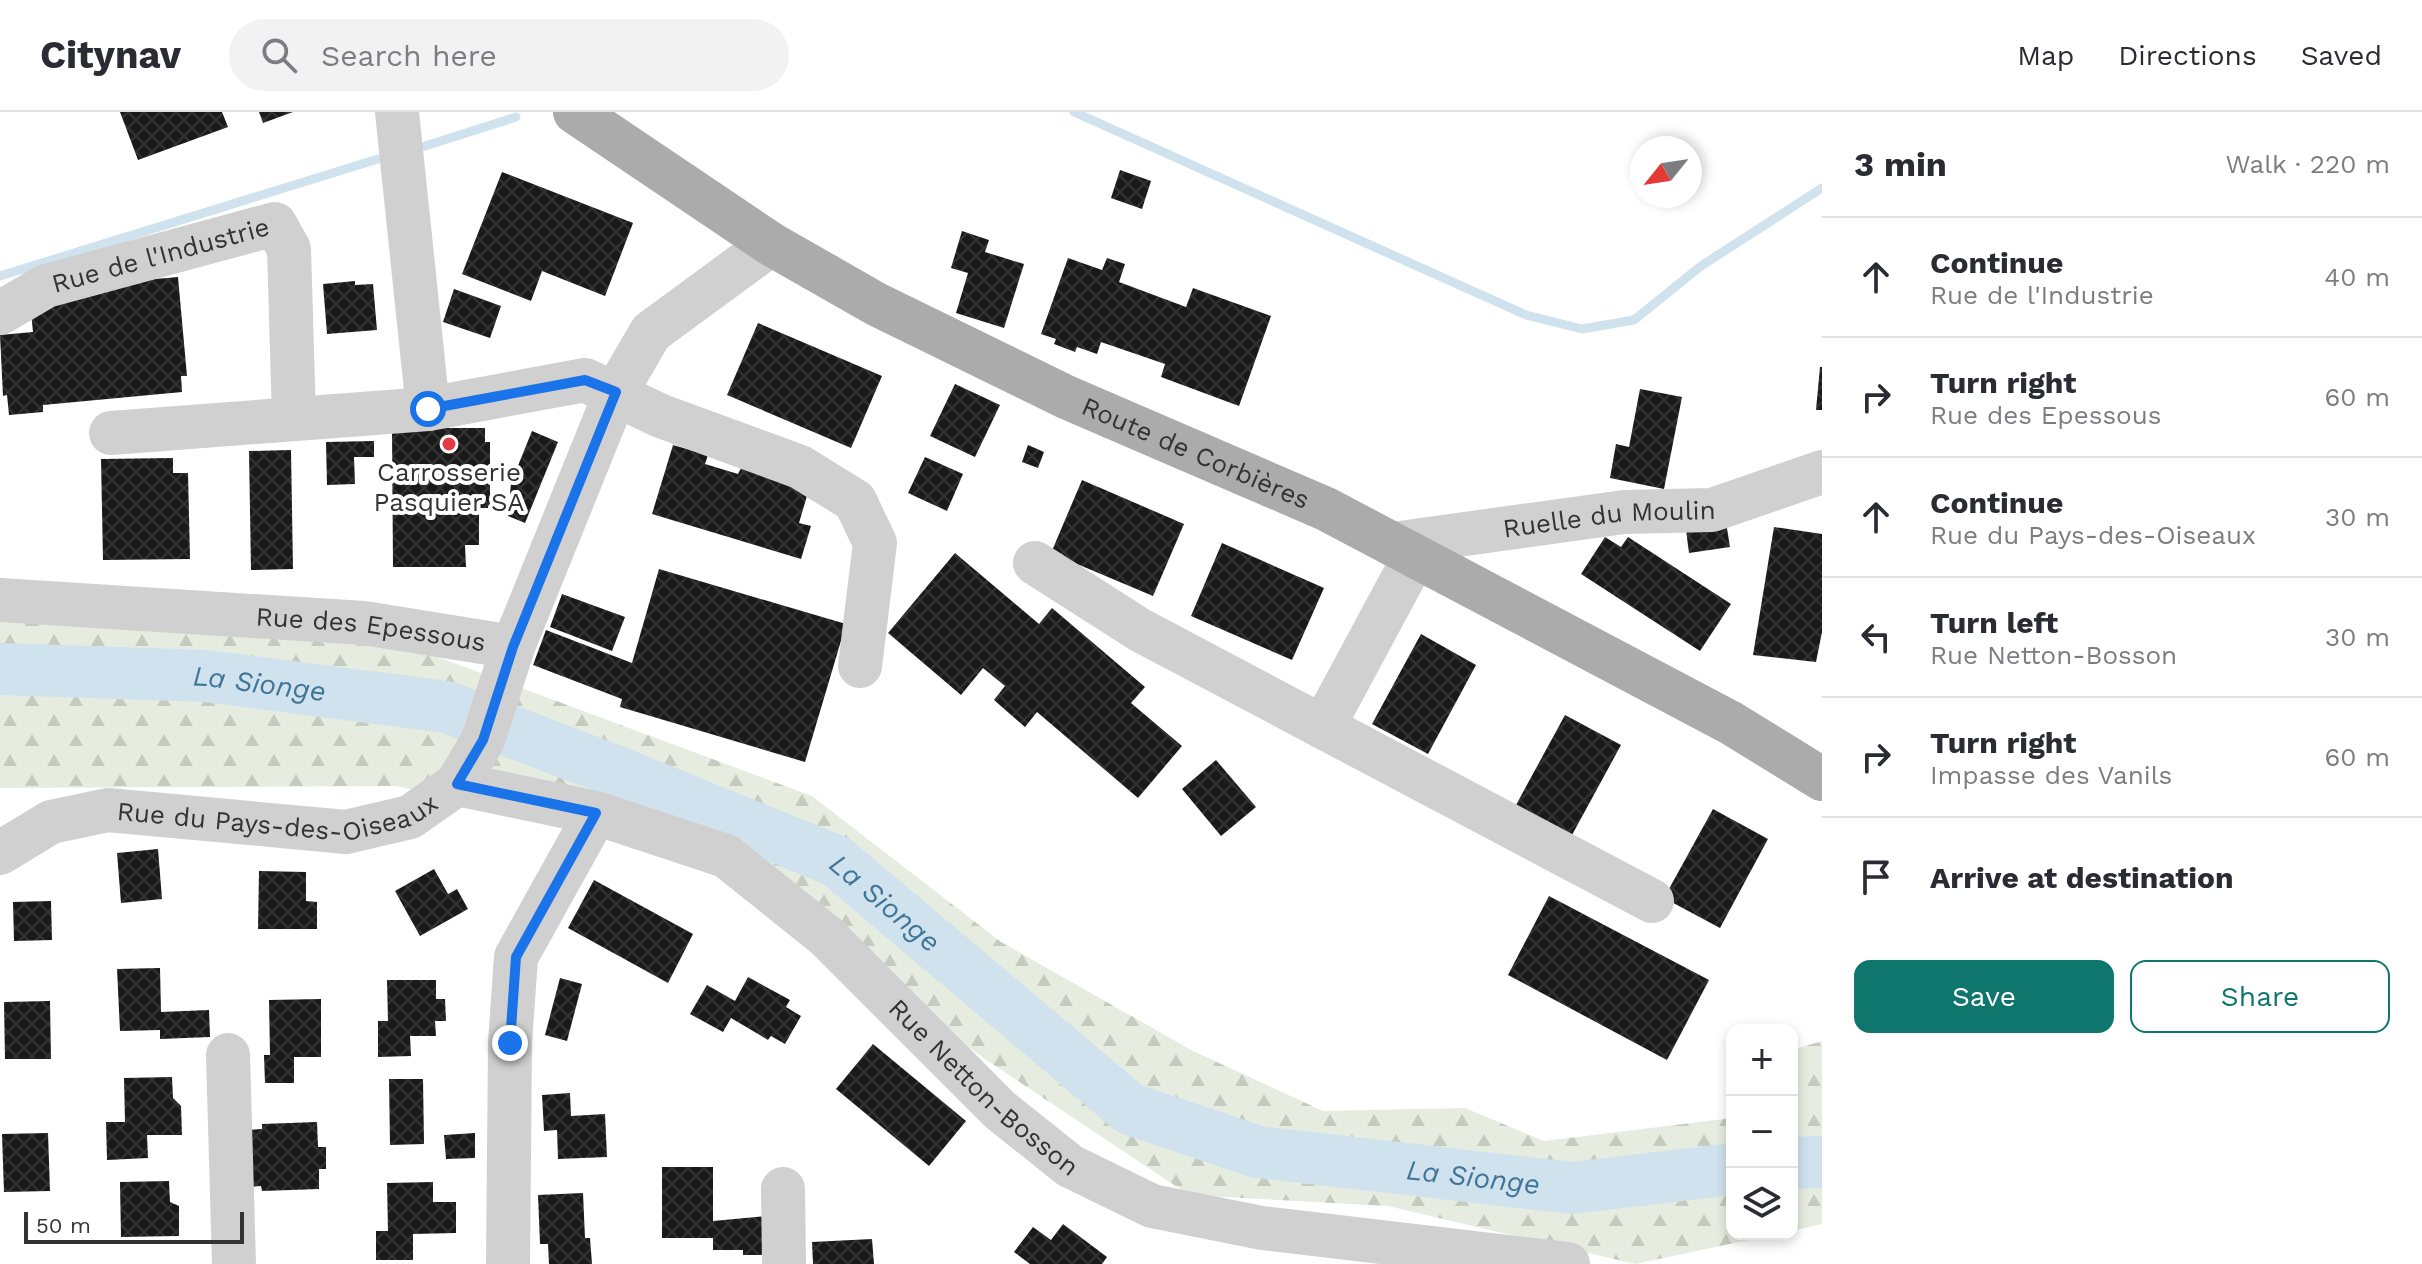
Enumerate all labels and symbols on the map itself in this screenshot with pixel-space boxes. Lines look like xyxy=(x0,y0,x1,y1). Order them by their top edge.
north arrow xyxy=(1630,136,1702,208)
street label: Rue de l'Industrie xyxy=(49,211,272,299)
route start xyxy=(410,391,446,427)
street label: Route de Corbières xyxy=(1077,391,1314,515)
marker: Carrosserie Pasquier SA xyxy=(440,435,458,453)
place label: Carrosserie Pasquier SA xyxy=(373,457,525,517)
street label: Ruelle du Moulin xyxy=(1501,495,1716,544)
street label: Rue des Epessous xyxy=(255,601,488,657)
water label: La Sionge xyxy=(192,659,328,708)
street label: Rue du Pays-des-Oiseaux xyxy=(116,787,443,847)
water label: La Sionge xyxy=(823,847,947,958)
street label: Rue Netton-Bosson xyxy=(883,993,1085,1182)
route end xyxy=(492,1025,528,1061)
water label: La Sionge xyxy=(1405,1153,1542,1201)
scale bar xyxy=(24,1208,244,1244)

